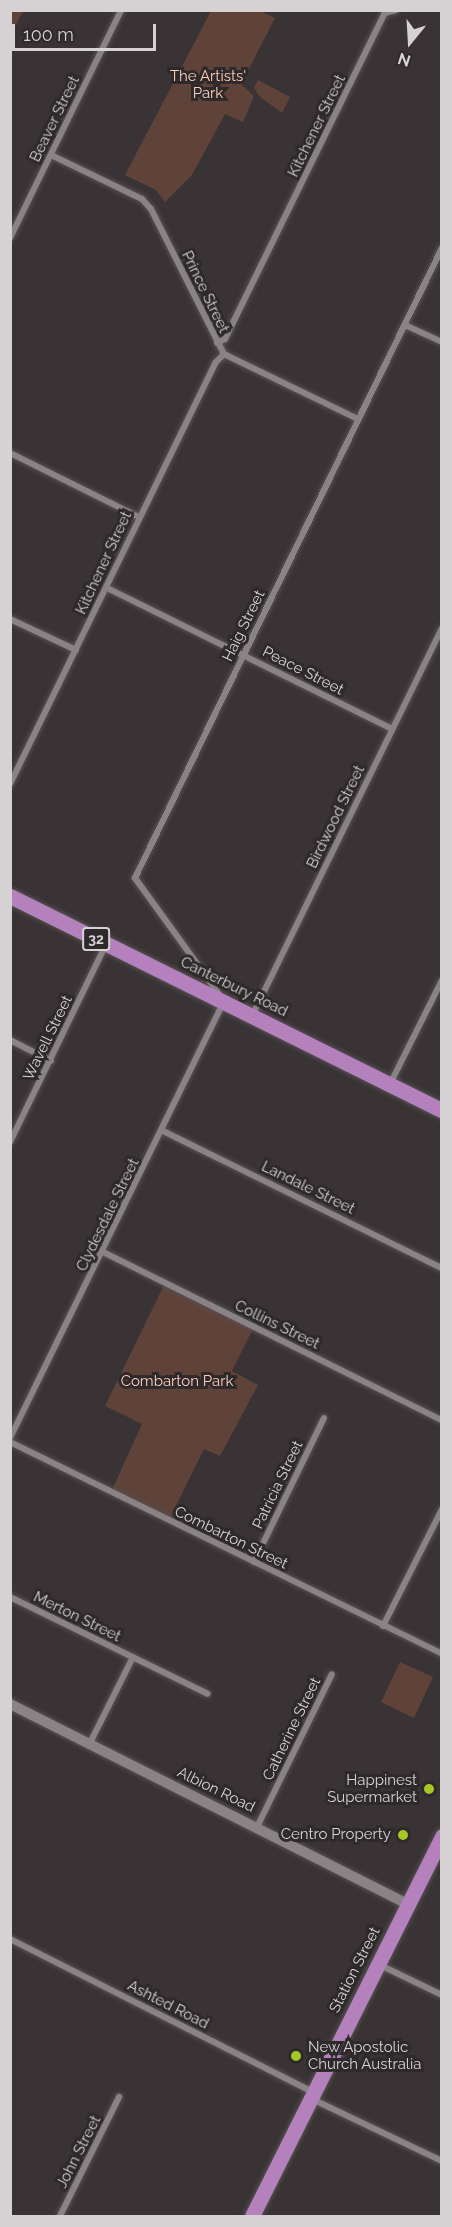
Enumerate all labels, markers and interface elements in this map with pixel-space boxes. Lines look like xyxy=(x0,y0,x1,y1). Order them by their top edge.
scale bar xyxy=(15,12,159,50)
north arrow xyxy=(380,12,440,72)
text: 100 m xyxy=(23,24,74,45)
text: N xyxy=(396,49,413,71)
park label: The Artists' Park xyxy=(170,67,246,102)
street label: Kitchener Street xyxy=(284,72,350,180)
street label: Beaver Street xyxy=(26,73,84,165)
street label: Prince Street xyxy=(177,248,233,336)
street label: Kitchener Street xyxy=(72,509,136,617)
street label: Haig Street xyxy=(219,587,269,665)
street label: Peace Street xyxy=(259,643,347,699)
street label: Birdwood Street xyxy=(303,763,369,871)
road number: 32 xyxy=(81,928,111,950)
street label: Canterbury Road xyxy=(177,953,291,1021)
street label: Wavell Street xyxy=(20,992,76,1084)
street label: Clydesdale Street xyxy=(73,1156,143,1274)
street label: Landale Street xyxy=(258,1158,358,1218)
street label: Collins Street xyxy=(232,1297,322,1353)
park label: Combarton Park xyxy=(121,1373,233,1391)
street label: Patricia Street xyxy=(249,1438,307,1532)
street label: Combarton Street xyxy=(171,1503,291,1573)
street label: Merton Street xyxy=(30,1588,124,1646)
street label: Catherine Street xyxy=(259,1675,325,1783)
street label: Albion Road xyxy=(174,1763,258,1817)
place label: Happinest Supermarket xyxy=(327,1771,417,1806)
marker: Happinest Supermarket xyxy=(422,1782,436,1796)
place label: Centro Property xyxy=(281,1826,391,1844)
marker: Centro Property xyxy=(396,1828,410,1842)
street label: Station Street xyxy=(326,1924,384,2016)
street label: Ashted Road xyxy=(124,1977,212,2033)
place label: New Apostolic Church Australia xyxy=(308,2038,422,2073)
marker: New Apostolic Church Australia xyxy=(289,2049,303,2063)
street label: John Street xyxy=(53,2113,105,2191)

